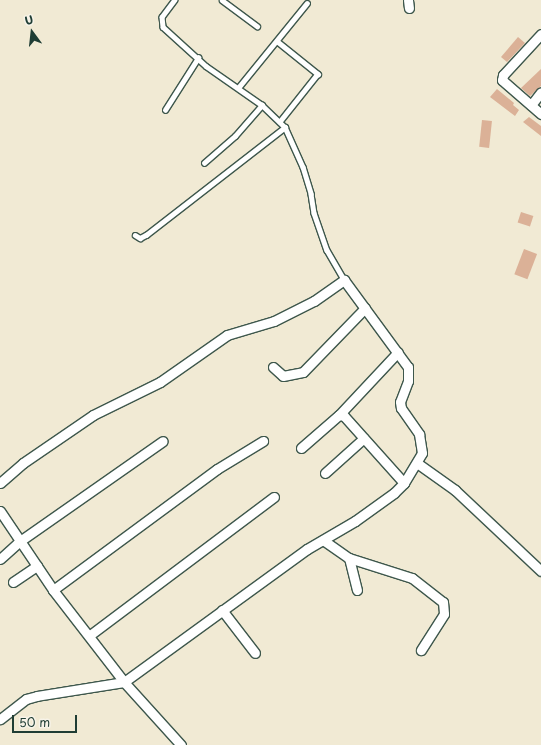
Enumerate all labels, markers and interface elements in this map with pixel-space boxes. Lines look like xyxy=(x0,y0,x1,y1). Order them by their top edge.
text: U xyxy=(23,11,35,29)
north arrow xyxy=(12,12,52,52)
scale bar xyxy=(14,707,79,733)
text: 50 m xyxy=(19,713,50,731)

